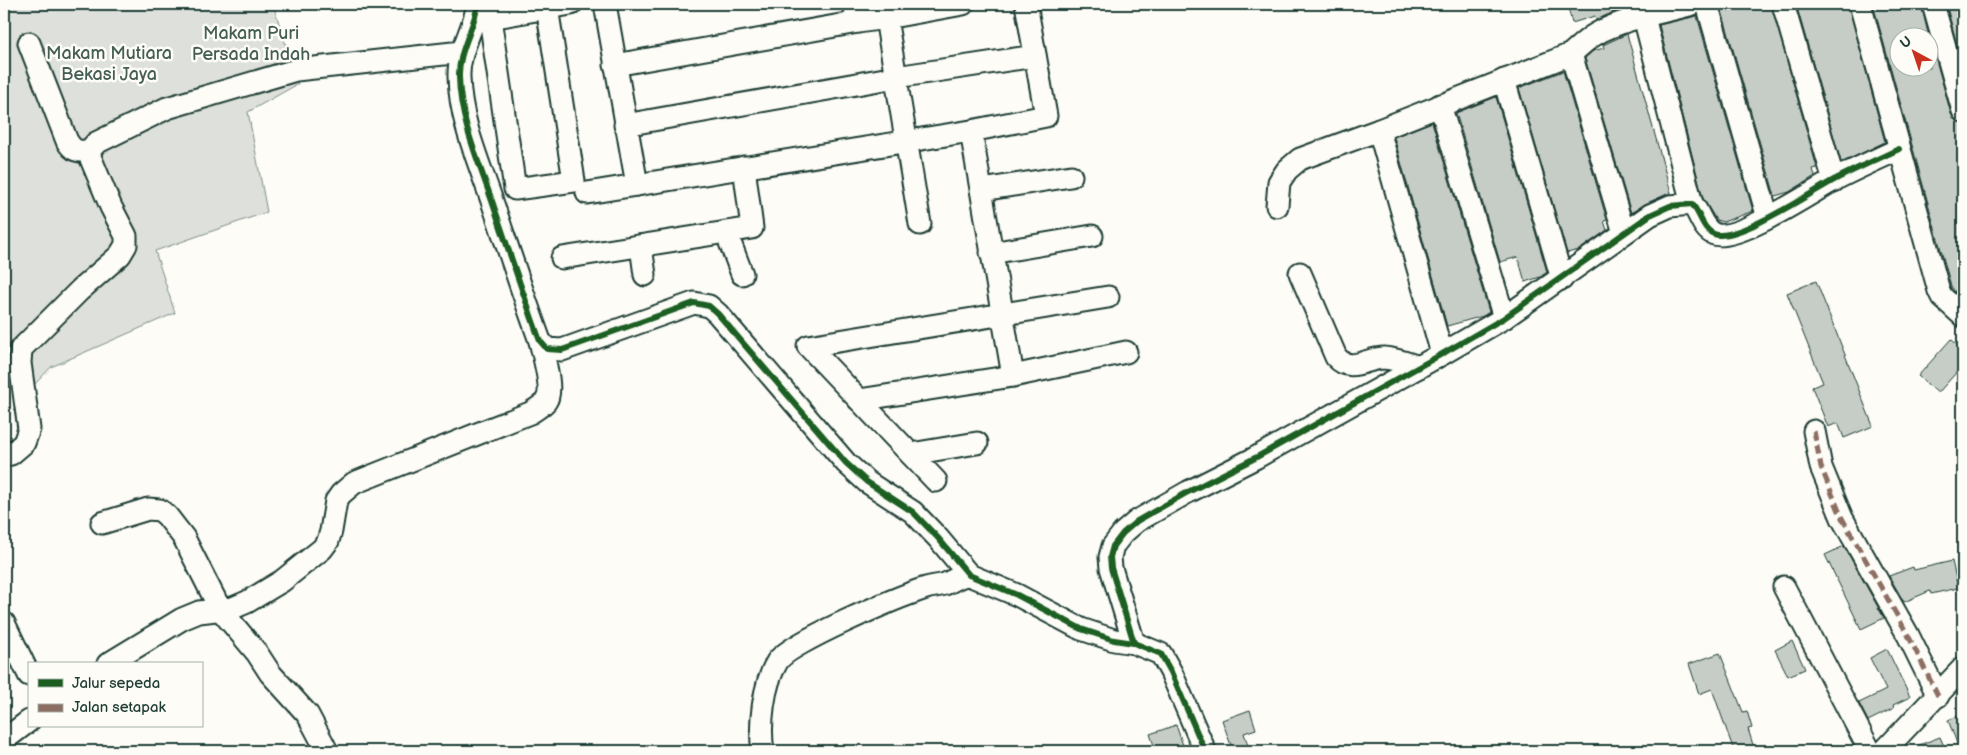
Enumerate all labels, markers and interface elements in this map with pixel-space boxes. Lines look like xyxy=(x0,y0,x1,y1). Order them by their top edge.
park label: Makam Puri Persada Indah xyxy=(192,23,310,65)
north arrow xyxy=(1890,28,1940,78)
text: U xyxy=(1897,33,1915,52)
park label: Makam Mutiara Bekasi Jaya xyxy=(46,43,172,85)
legend xyxy=(28,662,202,728)
text: Jalur sepeda xyxy=(72,674,160,693)
text: Jalan setapak xyxy=(72,698,166,717)

